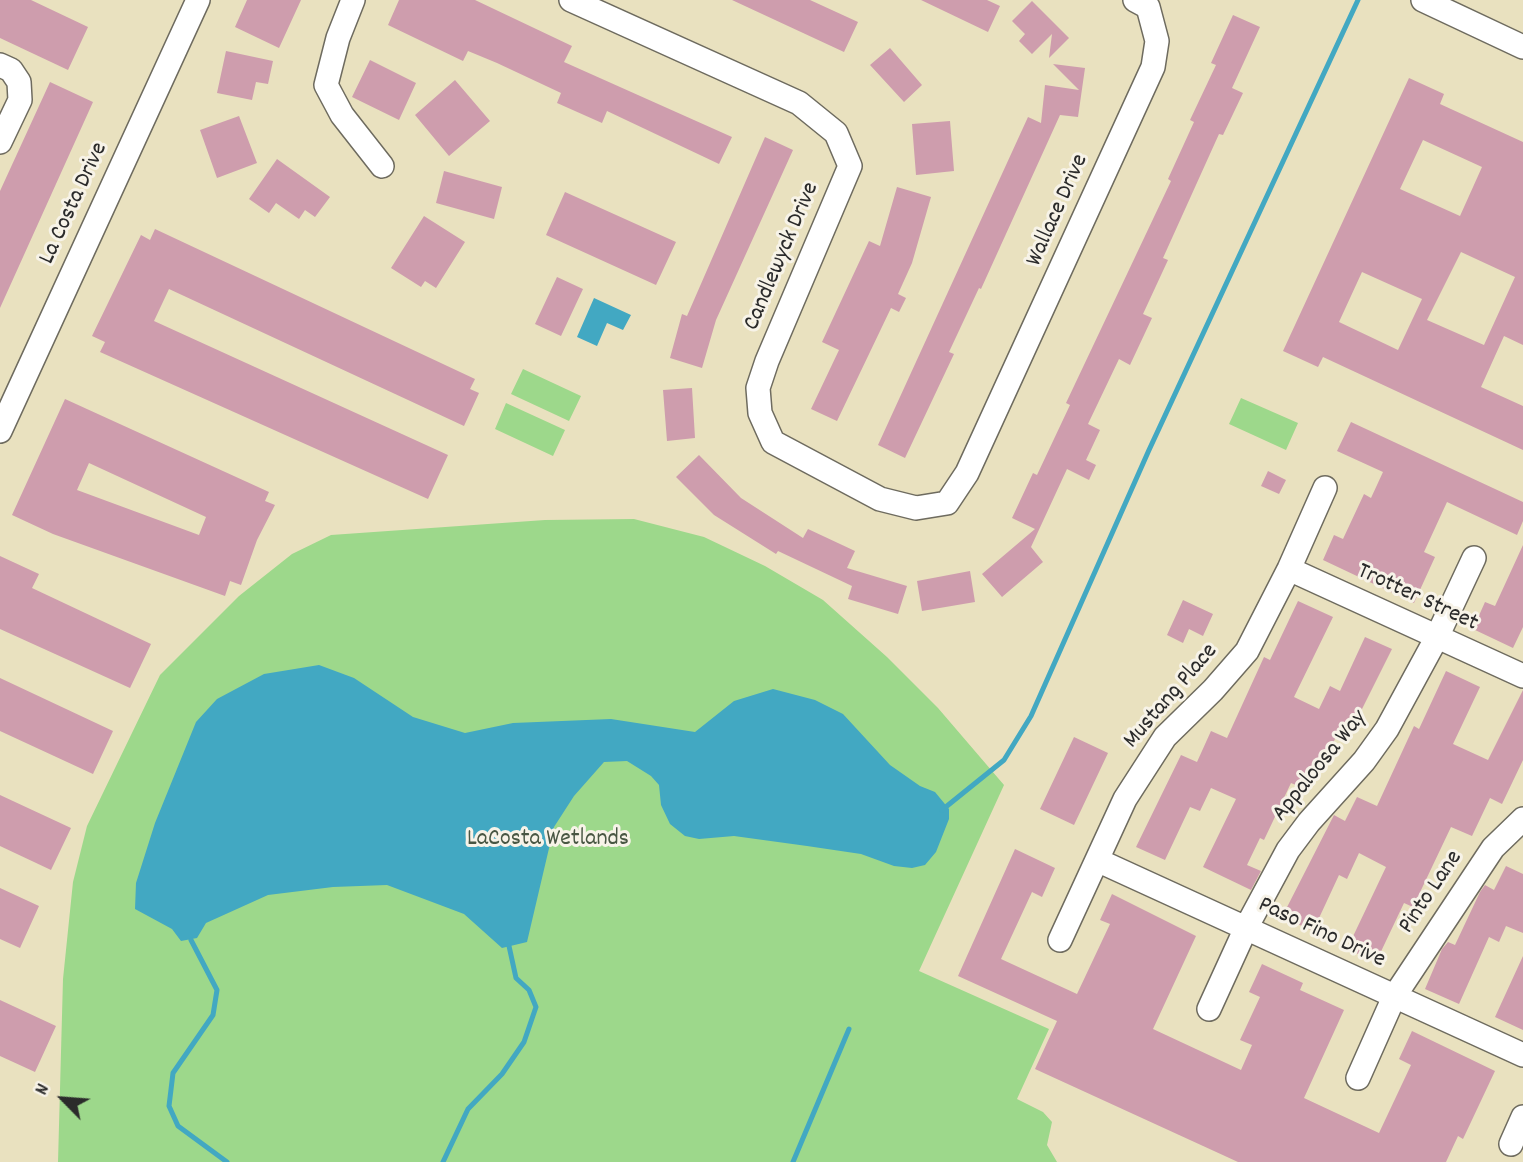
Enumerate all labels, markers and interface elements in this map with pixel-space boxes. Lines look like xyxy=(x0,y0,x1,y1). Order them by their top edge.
street label: La Costa Drive xyxy=(34,139,116,269)
street label: Wallace Drive xyxy=(1022,150,1096,272)
street label: Candlewyck Drive xyxy=(739,179,827,335)
street label: Trotter Street xyxy=(1352,558,1482,640)
street label: Mustang Place xyxy=(1119,639,1225,755)
street label: Appaloosa Way xyxy=(1267,705,1375,829)
park label: LaCosta Wetlands xyxy=(467,827,629,855)
street label: Pinto Lane xyxy=(1394,846,1470,940)
street label: Paso Fino Drive xyxy=(1253,892,1389,976)
north arrow xyxy=(28,1064,98,1134)
text: N xyxy=(29,1080,58,1100)

